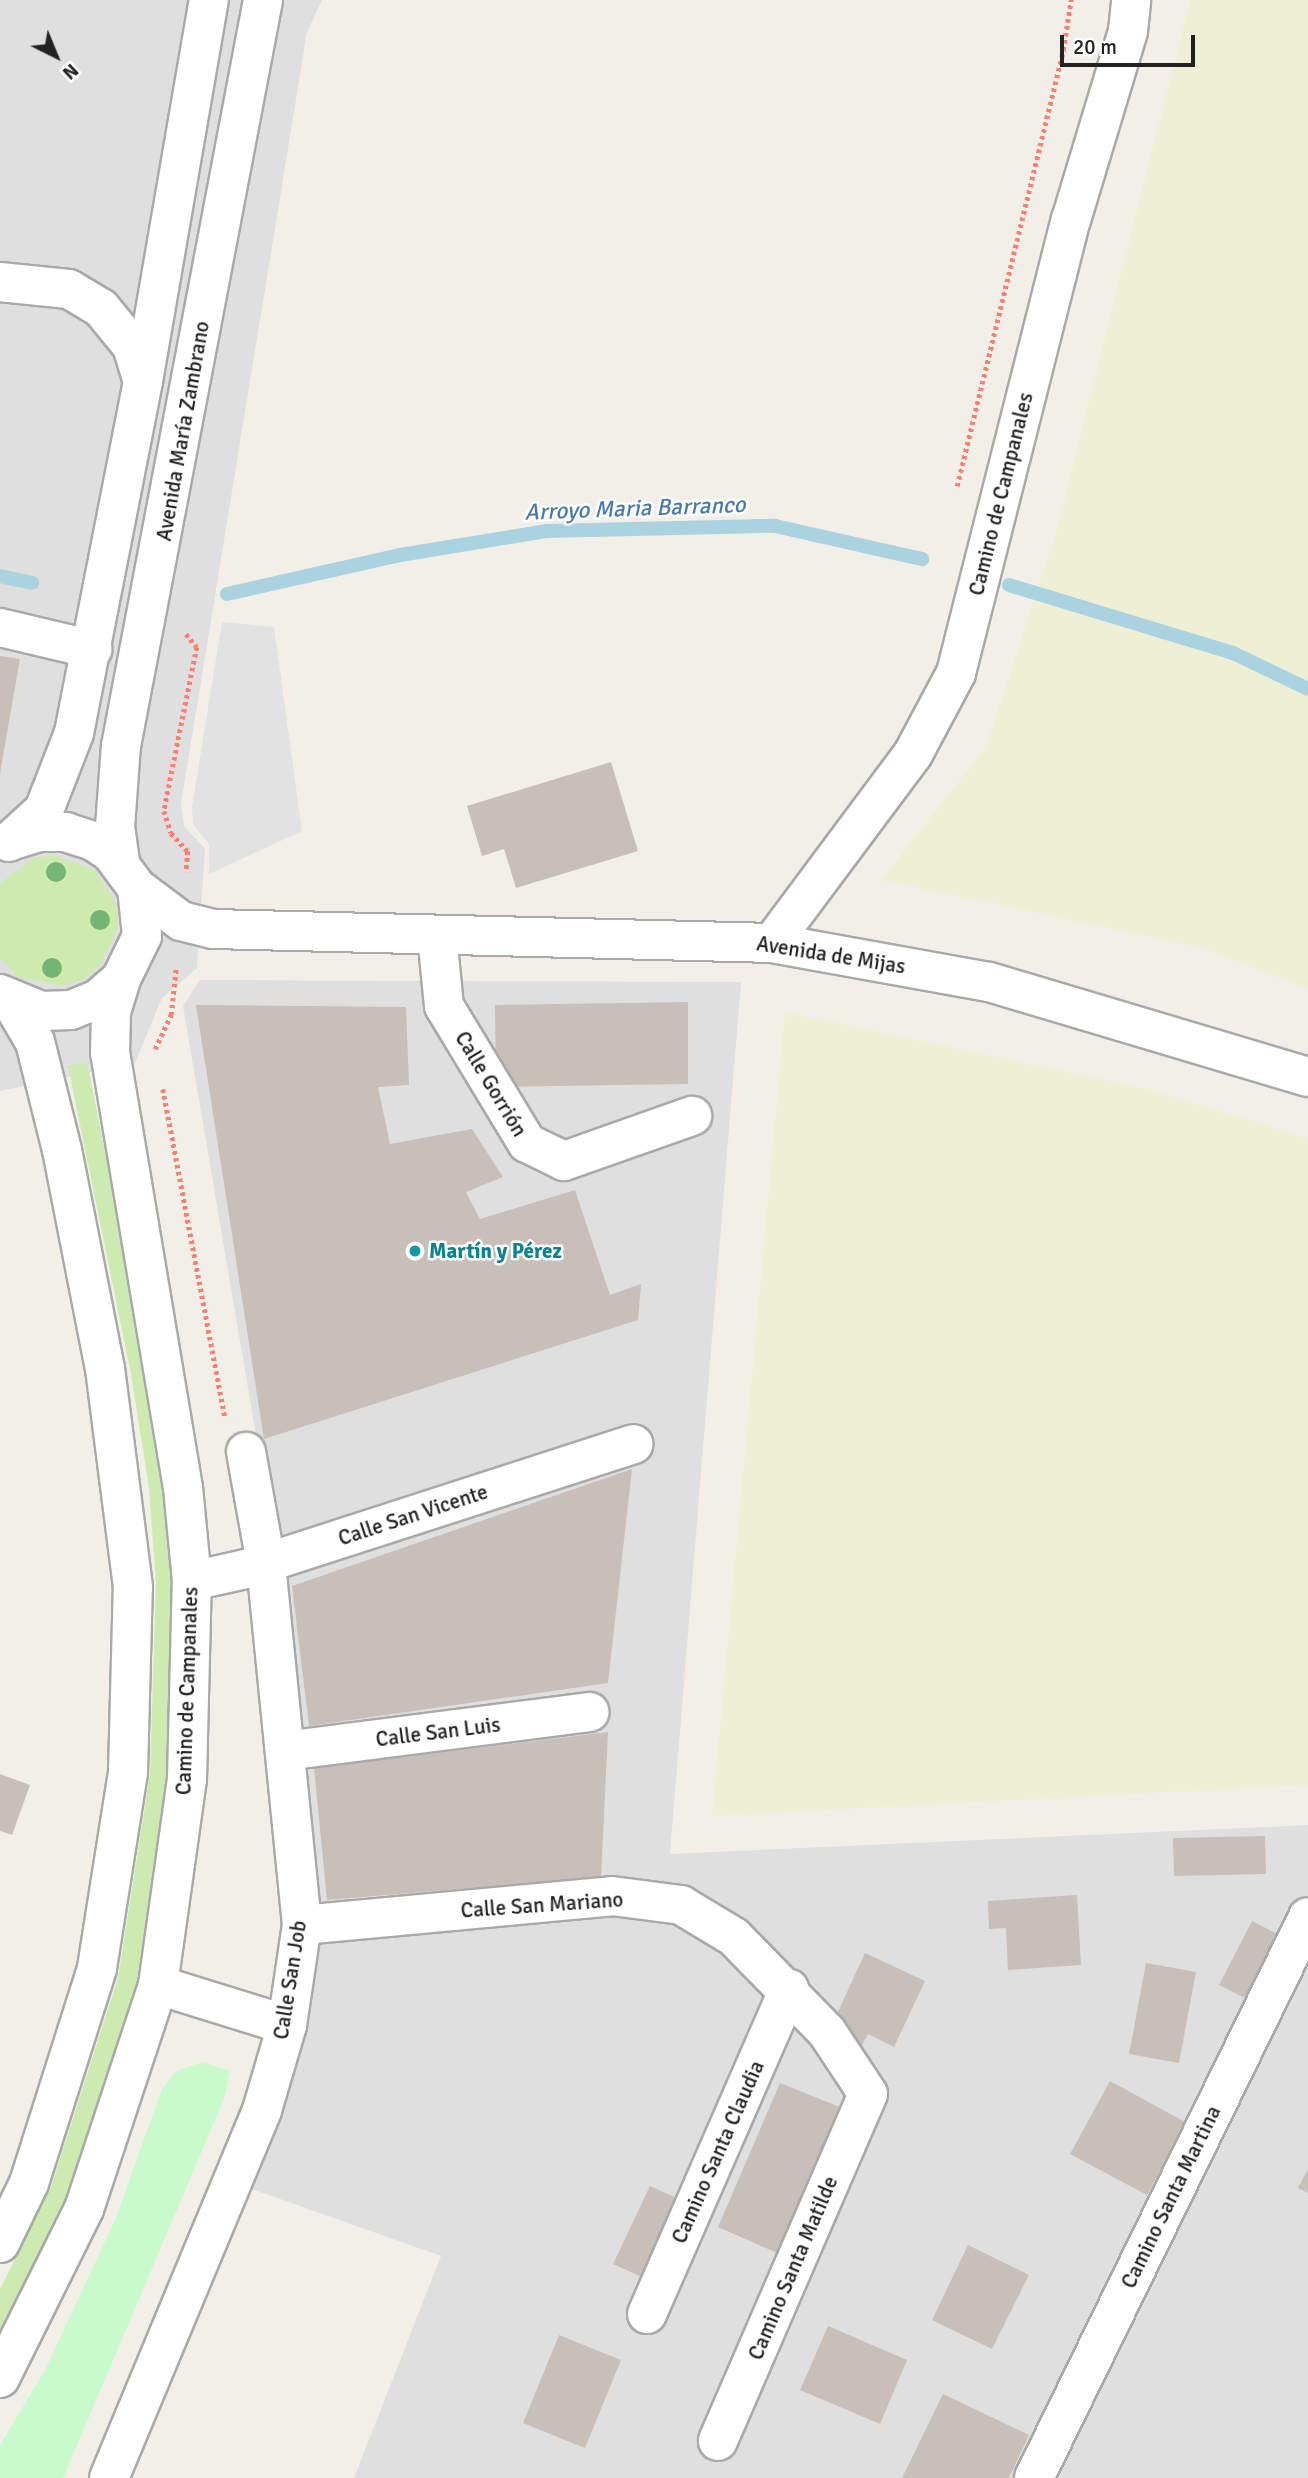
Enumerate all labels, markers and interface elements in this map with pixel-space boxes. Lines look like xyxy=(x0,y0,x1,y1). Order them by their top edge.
north arrow xyxy=(21,21,91,91)
scale bar xyxy=(1063,21,1198,65)
text: 20 m xyxy=(1073,34,1117,60)
text: N xyxy=(57,58,83,85)
street label: Avenida María Zambrano xyxy=(151,319,215,543)
street label: Camino de Campanales xyxy=(964,390,1038,598)
water label: Arroyo Maria Barranco xyxy=(524,491,746,527)
street label: Avenida de Mijas xyxy=(755,931,907,979)
street label: Calle Gorrión xyxy=(450,1027,532,1141)
place label: Martín y Pérez xyxy=(429,1238,562,1264)
marker: Martín y Pérez xyxy=(407,1243,423,1259)
street label: Calle San Vicente xyxy=(335,1479,491,1551)
street label: Camino de Campanales xyxy=(171,1586,203,1796)
street label: Calle San Luis xyxy=(374,1712,502,1752)
street label: Calle San Mariano xyxy=(460,1887,624,1923)
street label: Calle San Job xyxy=(268,1919,312,2041)
street label: Camino Santa Claudia xyxy=(666,2057,770,2247)
street label: Camino Santa Martina xyxy=(1116,2102,1226,2292)
street label: Camino Santa Matilde xyxy=(743,2172,843,2364)

